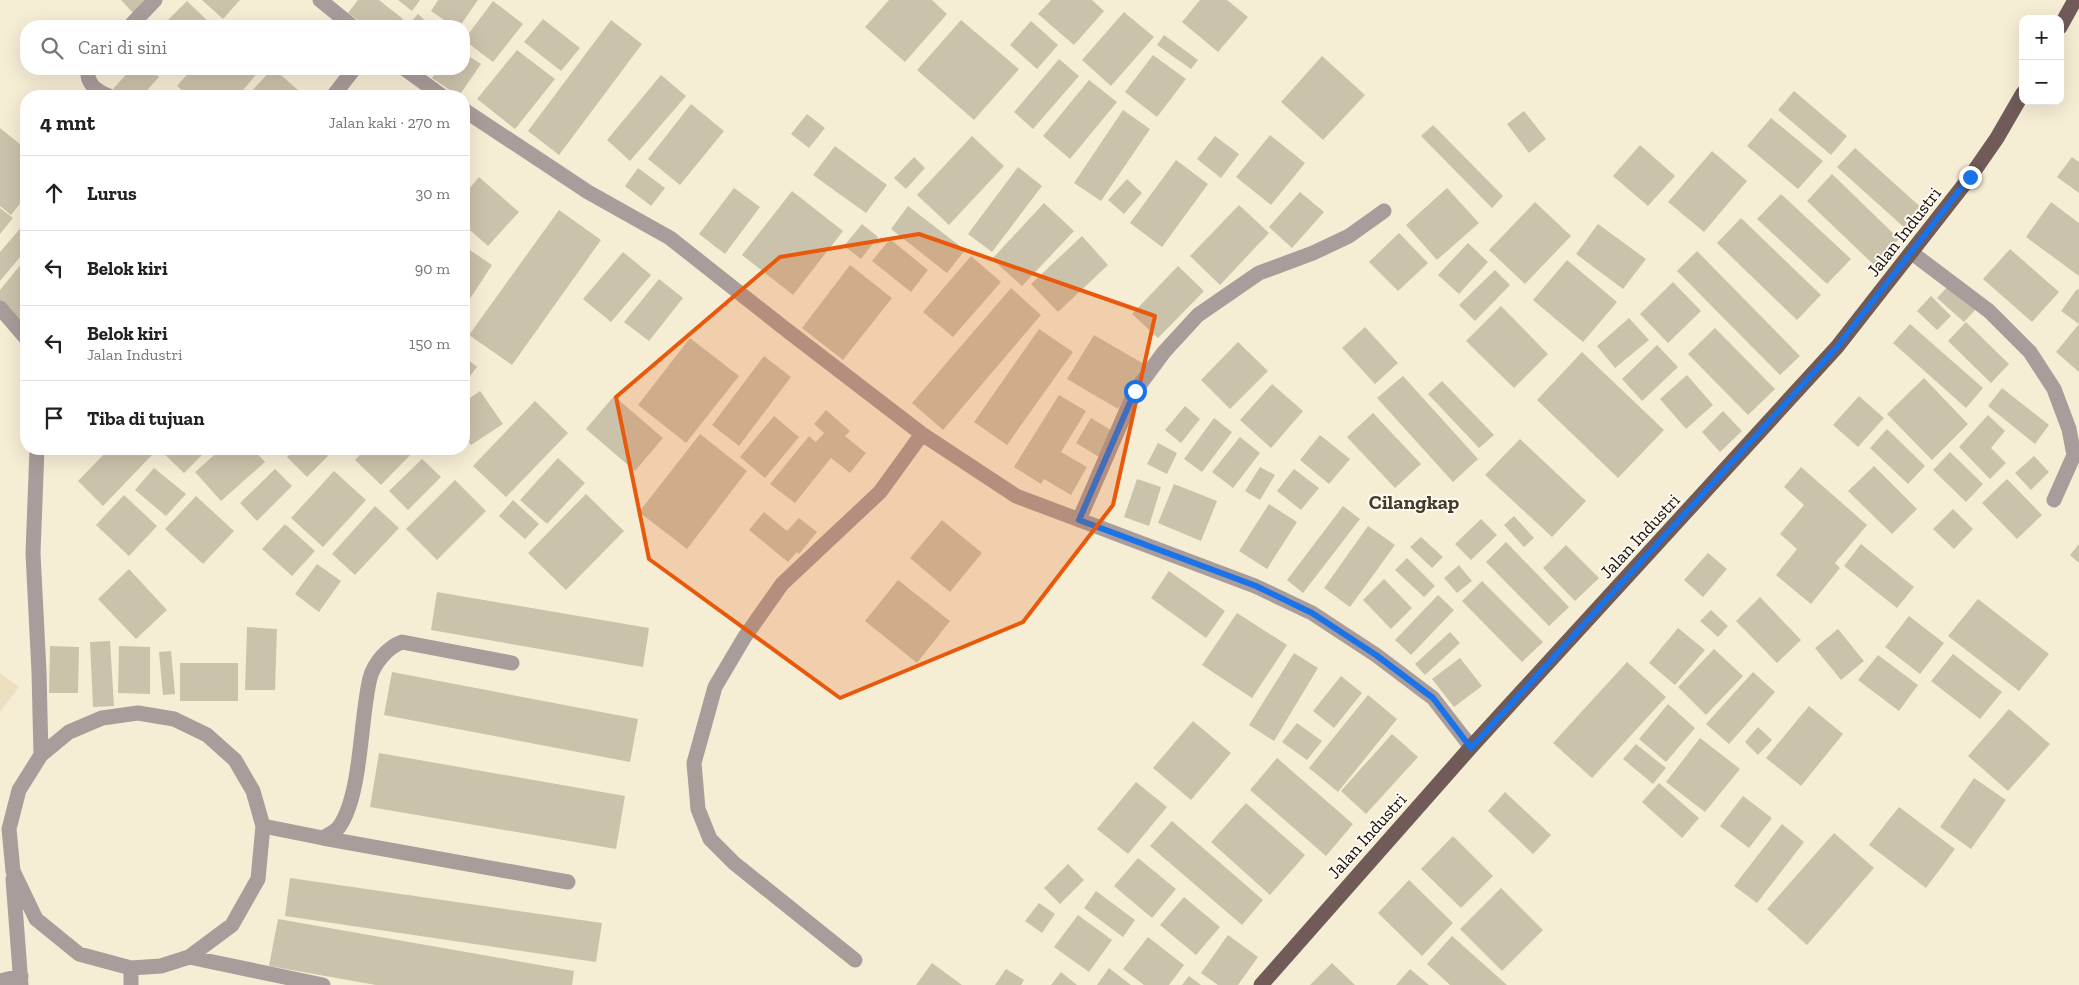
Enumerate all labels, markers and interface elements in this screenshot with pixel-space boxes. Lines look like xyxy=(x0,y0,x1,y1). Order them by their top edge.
map controls xyxy=(2019,15,2064,105)
button: + xyxy=(2019,15,2064,60)
search box xyxy=(20,20,470,75)
icon: search xyxy=(38,34,66,62)
text: Cari di sini xyxy=(78,36,167,59)
button: − xyxy=(2019,60,2064,105)
text: 4 mnt xyxy=(40,110,95,135)
text: Jalan kaki · 270 m xyxy=(329,113,450,132)
route end xyxy=(1959,166,1982,189)
icon: ahead xyxy=(40,179,68,207)
text: Lurus xyxy=(87,182,137,205)
street label: Jalan Industri xyxy=(1862,183,1946,281)
text: 30 m xyxy=(416,184,450,203)
icon: left xyxy=(40,254,68,282)
text: Belok kiri xyxy=(87,257,168,280)
text: 90 m xyxy=(415,259,450,278)
text: Belok kiri xyxy=(87,322,168,345)
icon: left xyxy=(40,329,68,357)
text: 150 m xyxy=(409,334,450,353)
text: Jalan Industri xyxy=(87,345,183,364)
route start xyxy=(1124,380,1147,403)
icon: arrive xyxy=(40,404,68,432)
text: Tiba di tujuan xyxy=(87,407,204,430)
street label: Jalan Industri xyxy=(1595,489,1685,583)
district label: Cilangkap xyxy=(1369,490,1459,514)
street label: Jalan Industri xyxy=(1323,789,1411,883)

